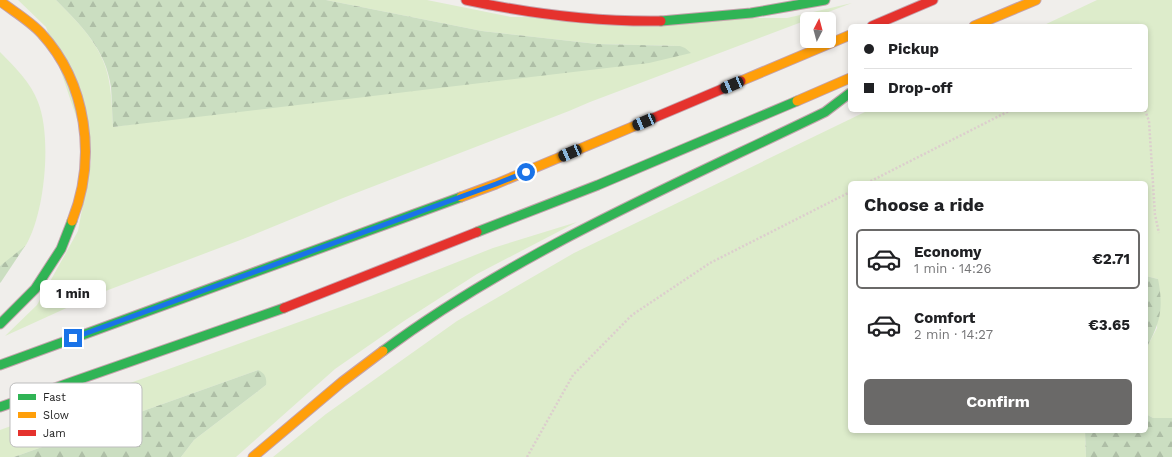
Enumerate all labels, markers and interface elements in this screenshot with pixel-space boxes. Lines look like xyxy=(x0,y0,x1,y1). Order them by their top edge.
north arrow xyxy=(800,12,836,48)
map controls xyxy=(800,12,836,48)
text: Pickup xyxy=(888,40,939,58)
car xyxy=(719,75,745,95)
text: Drop-off xyxy=(888,79,953,97)
car xyxy=(631,112,657,132)
car xyxy=(557,143,583,163)
route start xyxy=(517,163,535,181)
text: Choose a ride xyxy=(864,194,984,215)
icon: car xyxy=(866,241,902,277)
text: Economy xyxy=(914,243,981,261)
text: €2.71 xyxy=(1092,250,1130,268)
text: 1 min · 14:26 xyxy=(914,261,991,276)
callout: 1 min xyxy=(40,280,106,308)
text: 1 min xyxy=(56,286,90,301)
icon: car xyxy=(866,307,902,343)
text: Comfort xyxy=(914,309,975,327)
text: €3.65 xyxy=(1088,316,1130,334)
text: 2 min · 14:27 xyxy=(914,327,993,342)
route end xyxy=(64,329,82,347)
button: Confirm xyxy=(864,379,1132,425)
legend xyxy=(10,383,142,447)
text: Fast xyxy=(43,391,66,404)
text: Slow xyxy=(43,409,69,422)
text: Jam xyxy=(43,427,66,440)

